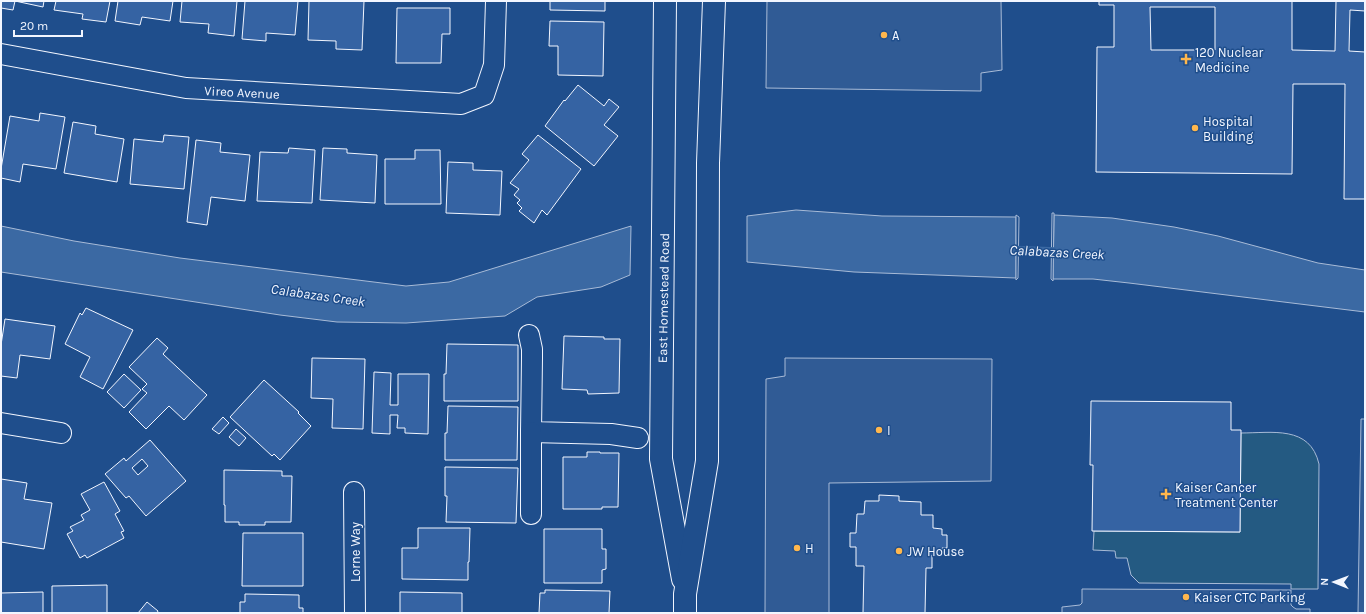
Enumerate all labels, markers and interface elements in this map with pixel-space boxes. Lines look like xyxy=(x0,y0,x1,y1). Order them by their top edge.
scale bar xyxy=(14,12,82,38)
text: 20 m xyxy=(20,19,48,33)
place label: A xyxy=(892,28,900,43)
marker: A xyxy=(879,30,889,40)
place label: 120 Nuclear Medicine xyxy=(1195,45,1264,75)
marker: 120 Nuclear Medicine xyxy=(1180,53,1192,65)
street label: Vireo Avenue xyxy=(204,83,280,102)
place label: Hospital Building xyxy=(1203,114,1254,144)
marker: Hospital Building xyxy=(1190,123,1200,133)
street label: East Homestead Road xyxy=(655,233,672,363)
water label: Calabazas Creek xyxy=(1009,242,1106,264)
water label: Calabazas Creek xyxy=(270,280,367,311)
place label: I xyxy=(887,423,891,438)
marker: I xyxy=(874,425,884,435)
place label: Kaiser Cancer Treatment Center xyxy=(1175,480,1278,510)
marker: Kaiser Cancer Treatment Center xyxy=(1160,488,1172,500)
street label: Lorne Way xyxy=(348,522,363,582)
place label: H xyxy=(805,541,814,556)
marker: H xyxy=(792,543,802,553)
place label: JW House xyxy=(907,544,964,559)
marker: JW House xyxy=(894,546,904,556)
north arrow xyxy=(1314,562,1354,602)
text: N xyxy=(1318,578,1331,586)
place label: Kaiser CTC Parking xyxy=(1194,590,1306,605)
marker: Kaiser CTC Parking xyxy=(1181,592,1191,602)

